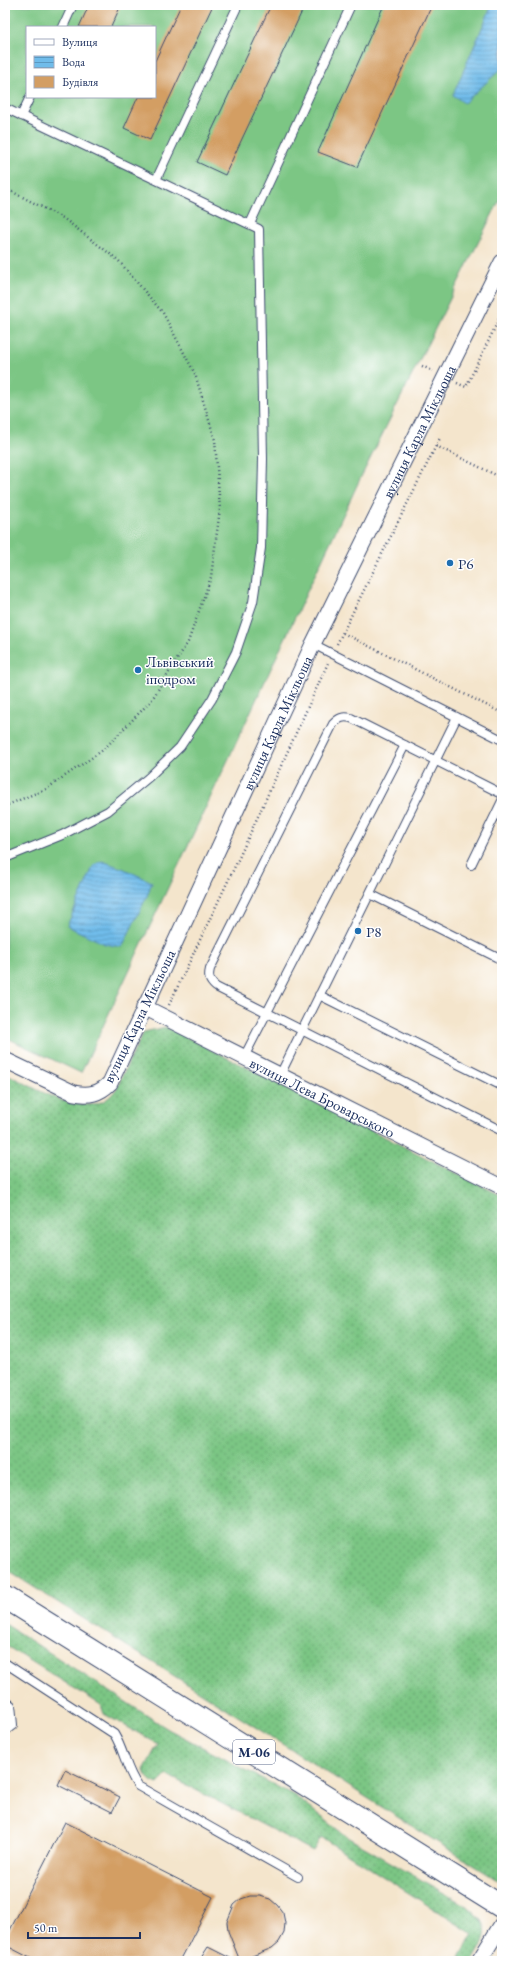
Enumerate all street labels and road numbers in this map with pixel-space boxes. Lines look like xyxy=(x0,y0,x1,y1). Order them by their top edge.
street label: вулиця Карла Мікльоша xyxy=(377,361,459,501)
street label: вулиця Карла Мікльоша xyxy=(237,652,316,793)
street label: вулиця Карла Мікльоша xyxy=(98,946,180,1086)
street label: вулиця Лева Броварського xyxy=(247,1052,398,1141)
road number: М-06 xyxy=(233,1740,275,1764)

